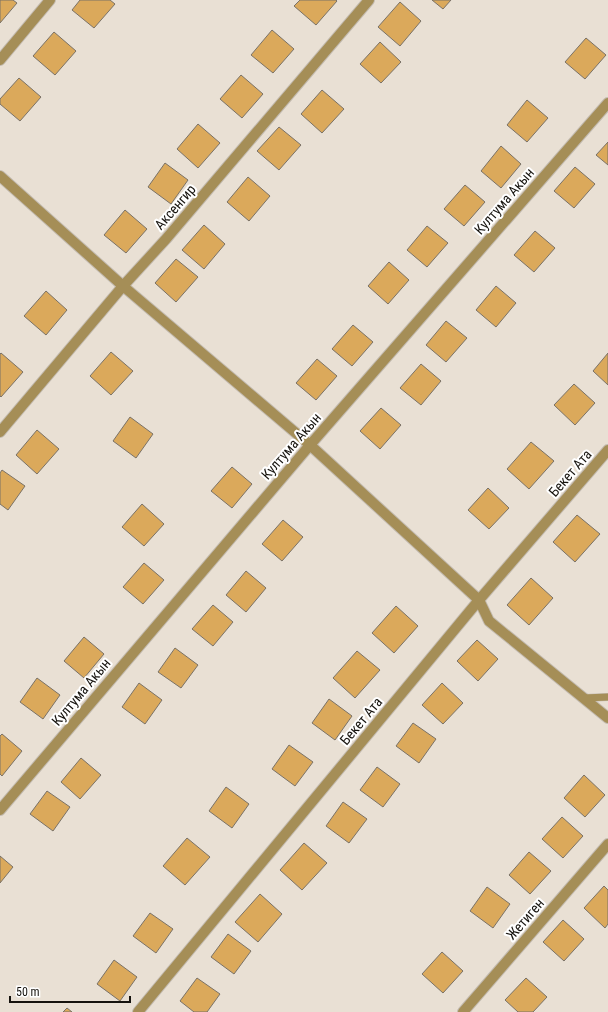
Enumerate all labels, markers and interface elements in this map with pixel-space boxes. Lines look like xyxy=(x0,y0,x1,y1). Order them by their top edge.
street label: Култума Акын xyxy=(471,165,537,237)
street label: Аксенгир xyxy=(151,181,199,233)
street label: Култума Акын xyxy=(258,410,324,482)
street label: Бекет Ата xyxy=(545,446,595,500)
street label: Култума Акын xyxy=(48,655,114,729)
street label: Бекет Ата xyxy=(337,694,385,748)
street label: Жетиген xyxy=(503,895,547,943)
scale bar xyxy=(10,978,130,1004)
text: 50 m xyxy=(16,985,40,999)

